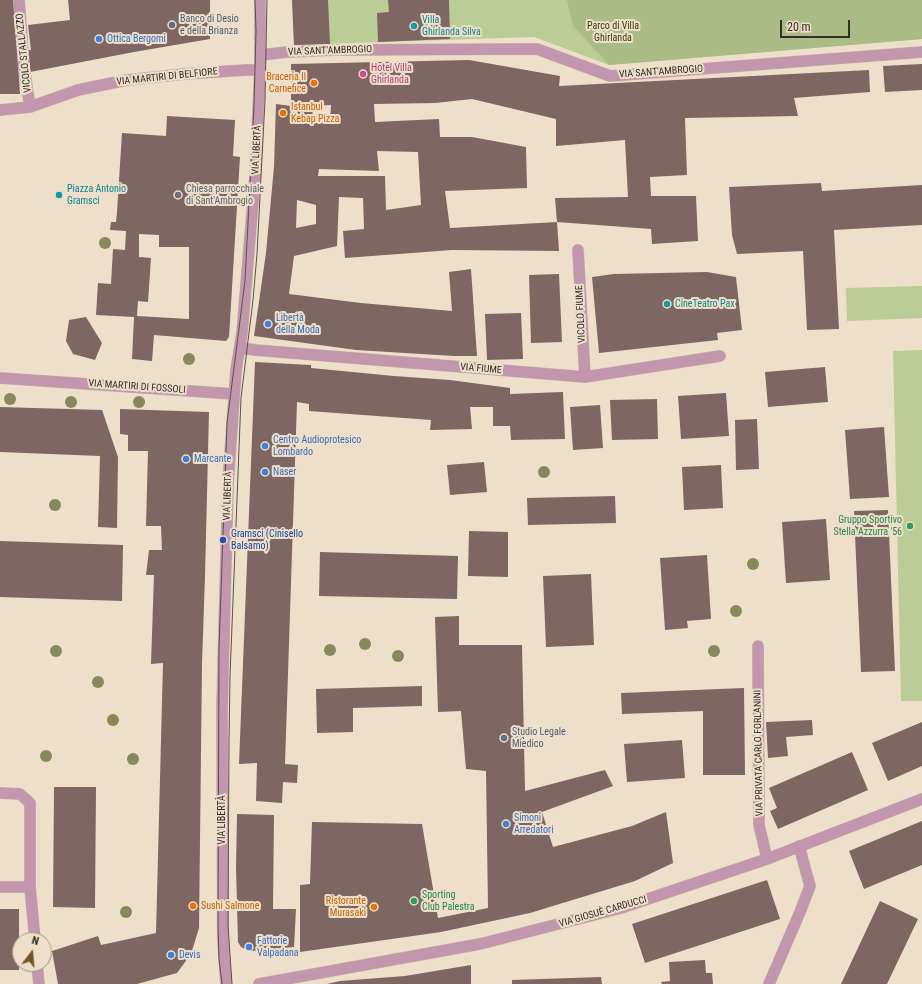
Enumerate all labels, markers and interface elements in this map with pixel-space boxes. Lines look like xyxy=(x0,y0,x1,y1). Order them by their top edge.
scale bar xyxy=(782,12,852,38)
street label: VICOLO STALLAZZO xyxy=(14,13,34,93)
place label: Banco di Desio e della Brianza xyxy=(180,13,239,36)
place label: Villa Ghirlanda Silva xyxy=(422,14,481,38)
marker: Banco di Desio e della Brianza xyxy=(167,20,177,30)
park label: Parco di Villa Ghirlanda xyxy=(587,20,639,44)
text: 20 m xyxy=(787,20,811,34)
marker: Villa Ghirlanda Silva xyxy=(409,21,419,31)
place label: Ottica Bergomi xyxy=(107,33,166,45)
marker: Ottica Bergomi xyxy=(94,34,104,44)
street label: VIA SANT'AMBROGIO xyxy=(288,44,372,58)
place label: Hotel Villa Ghirlanda xyxy=(371,62,412,86)
street label: VIA SANT'AMBROGIO xyxy=(619,63,703,81)
street label: VIA MARTIRI DI BELFIORE xyxy=(116,66,218,88)
marker: Hotel Villa Ghirlanda xyxy=(358,69,368,79)
place label: Braceria Il Carnefice xyxy=(266,71,306,94)
marker: Braceria Il Carnefice xyxy=(309,78,319,88)
place label: Istanbul Kebap Pizza xyxy=(291,101,339,124)
marker: Istanbul Kebap Pizza xyxy=(278,108,288,118)
street label: VIA LIBERTÀ xyxy=(250,125,264,175)
place label: Piazza Antonio Gramsci xyxy=(67,183,126,206)
place label: Chiesa parrocchiale di Sant'Ambrogio xyxy=(186,183,264,206)
marker: Piazza Antonio Gramsci xyxy=(54,190,64,200)
marker: Chiesa parrocchiale di Sant'Ambrogio xyxy=(173,190,183,200)
street label: VICOLO FIUME xyxy=(573,285,589,343)
place label: CineTeatro Pax xyxy=(675,298,735,310)
marker: CineTeatro Pax xyxy=(662,299,672,309)
place label: Libertà della Moda xyxy=(276,312,320,336)
marker: Libertà della Moda xyxy=(263,319,273,329)
street label: VIA FIUME xyxy=(460,361,502,377)
street label: VIA MARTIRI DI FOSSOLI xyxy=(88,378,186,396)
place label: Centro Audioprotesico Lombardo xyxy=(273,434,361,458)
marker: Centro Audioprotesico Lombardo xyxy=(260,441,270,451)
place label: Marcante xyxy=(194,453,231,465)
marker: Marcante xyxy=(181,454,191,464)
place label: Naser xyxy=(273,466,296,478)
marker: Naser xyxy=(260,467,270,477)
street label: VIA LIBERTÀ xyxy=(221,471,235,521)
place label: Gruppo Sportivo Stella Azzurra '56 xyxy=(833,514,902,538)
marker: Gruppo Sportivo Stella Azzurra '56 xyxy=(905,521,915,531)
place label: Gramsci (Cinisello Balsamo) xyxy=(231,528,303,552)
marker: Gramsci (Cinisello Balsamo) xyxy=(218,535,228,545)
street label: VIA PRIVATA CARLO FORLANINI xyxy=(752,690,766,816)
place label: Studio Legale Miedico xyxy=(512,726,566,750)
marker: Studio Legale Miedico xyxy=(499,733,509,743)
street label: VIA LIBERTÀ xyxy=(216,795,228,845)
place label: Simoni Arredatori xyxy=(514,812,553,836)
marker: Simoni Arredatori xyxy=(501,819,511,829)
place label: Sporting Club Palestra xyxy=(422,889,474,912)
street label: VIA GIOSUÈ CARDUCCI xyxy=(558,894,648,930)
place label: Ristorante Murasaki xyxy=(326,895,366,918)
marker: Sporting Club Palestra xyxy=(409,896,419,906)
place label: Sushi Salmone xyxy=(201,900,259,912)
marker: Sushi Salmone xyxy=(188,901,198,911)
marker: Ristorante Murasaki xyxy=(369,902,379,912)
north arrow xyxy=(12,932,52,972)
text: N xyxy=(30,934,40,948)
place label: Fattorie Valpadana xyxy=(257,935,299,958)
marker: Fattorie Valpadana xyxy=(244,942,254,952)
place label: Devis xyxy=(179,949,200,961)
marker: Devis xyxy=(166,950,176,960)

